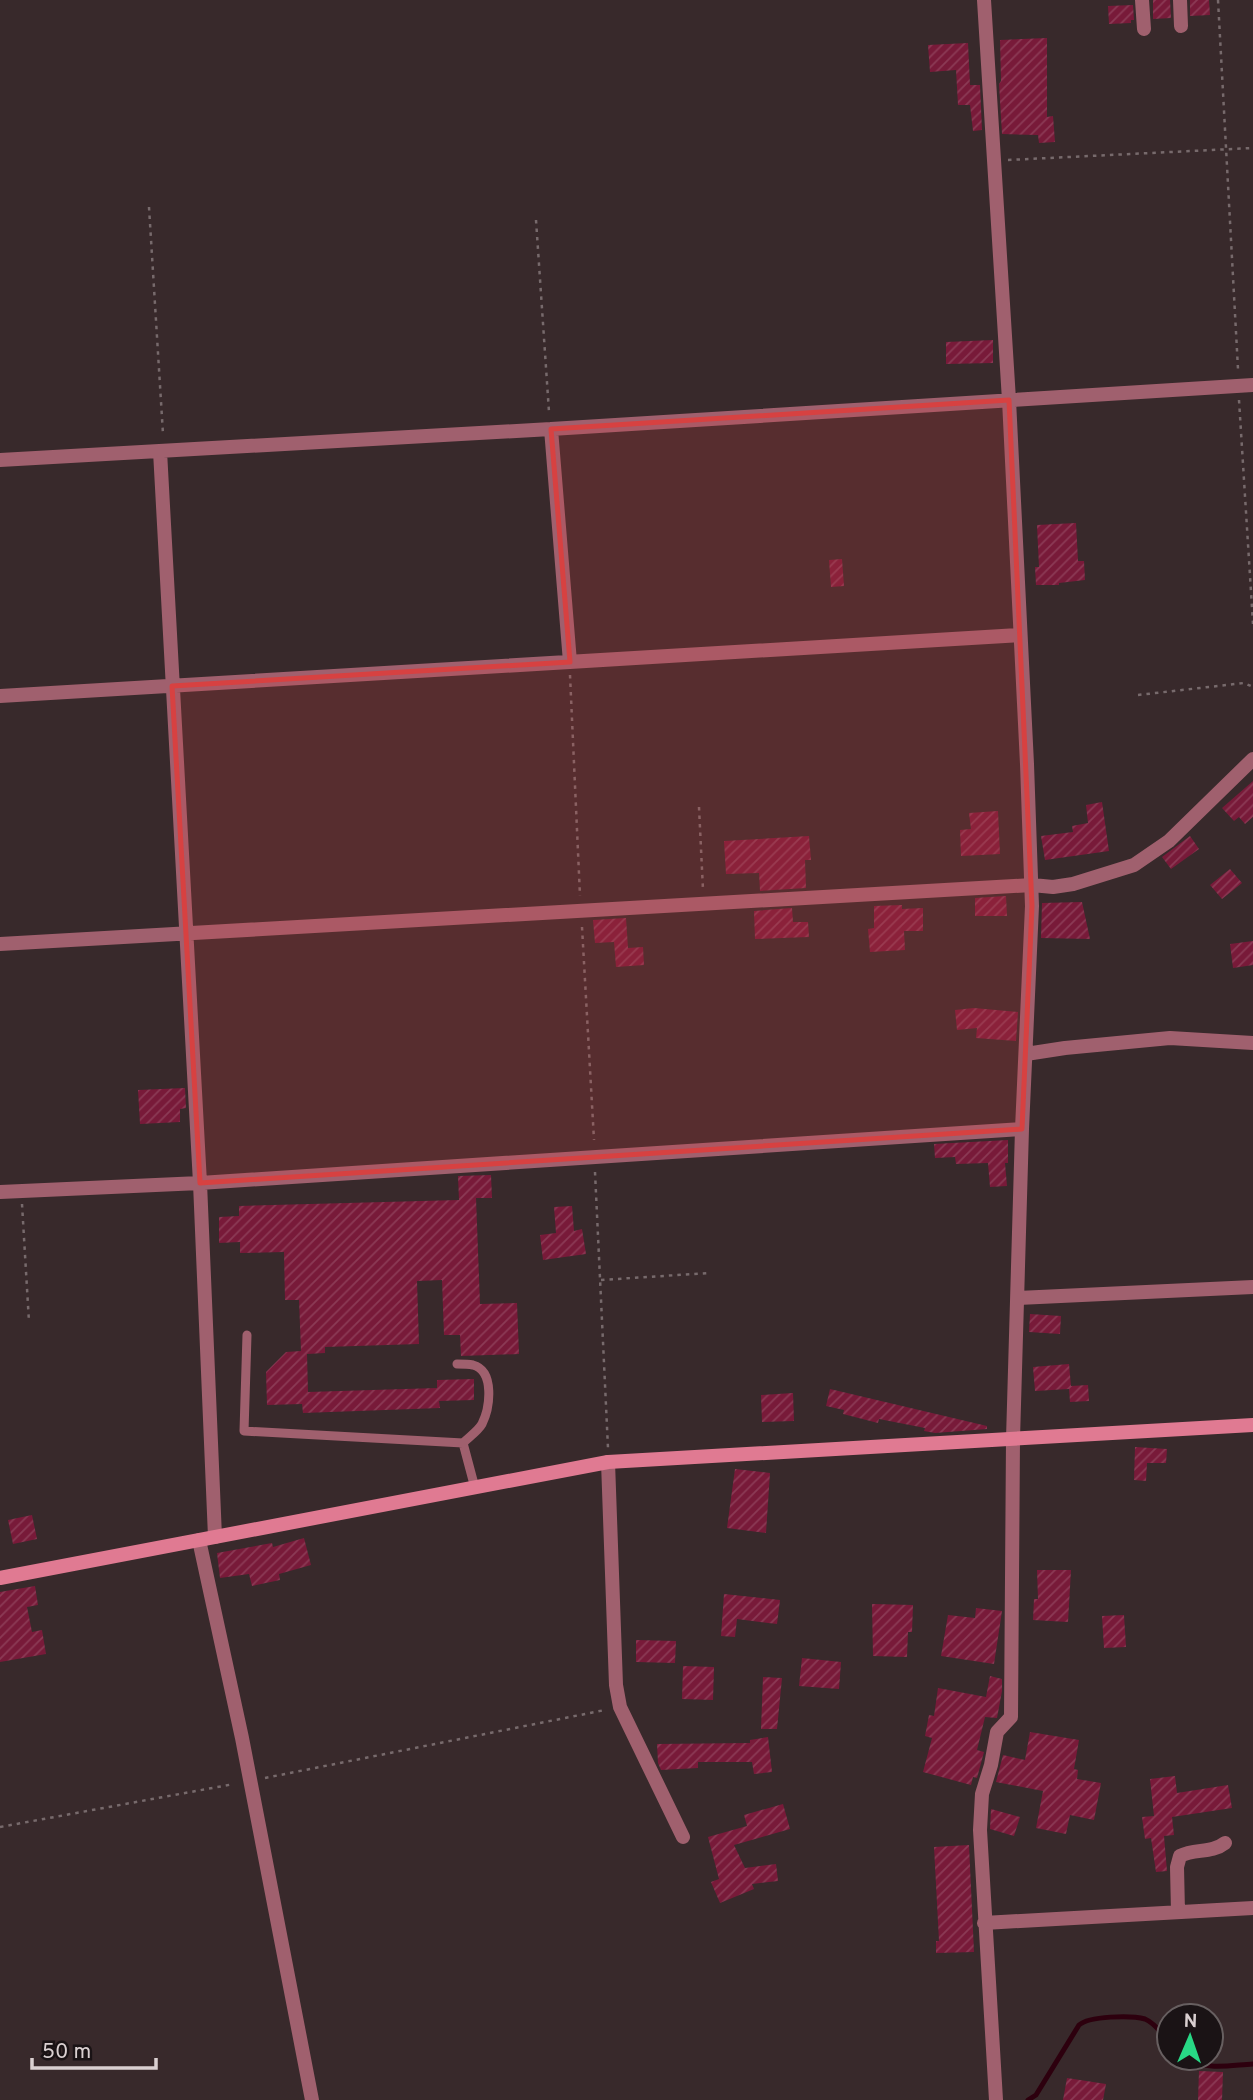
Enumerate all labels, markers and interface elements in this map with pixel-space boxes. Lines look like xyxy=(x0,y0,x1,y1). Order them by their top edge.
north arrow xyxy=(1155,2002,1225,2072)
text: N xyxy=(1183,2010,1198,2034)
scale bar xyxy=(32,2026,156,2070)
text: 50 m xyxy=(42,2039,91,2066)

